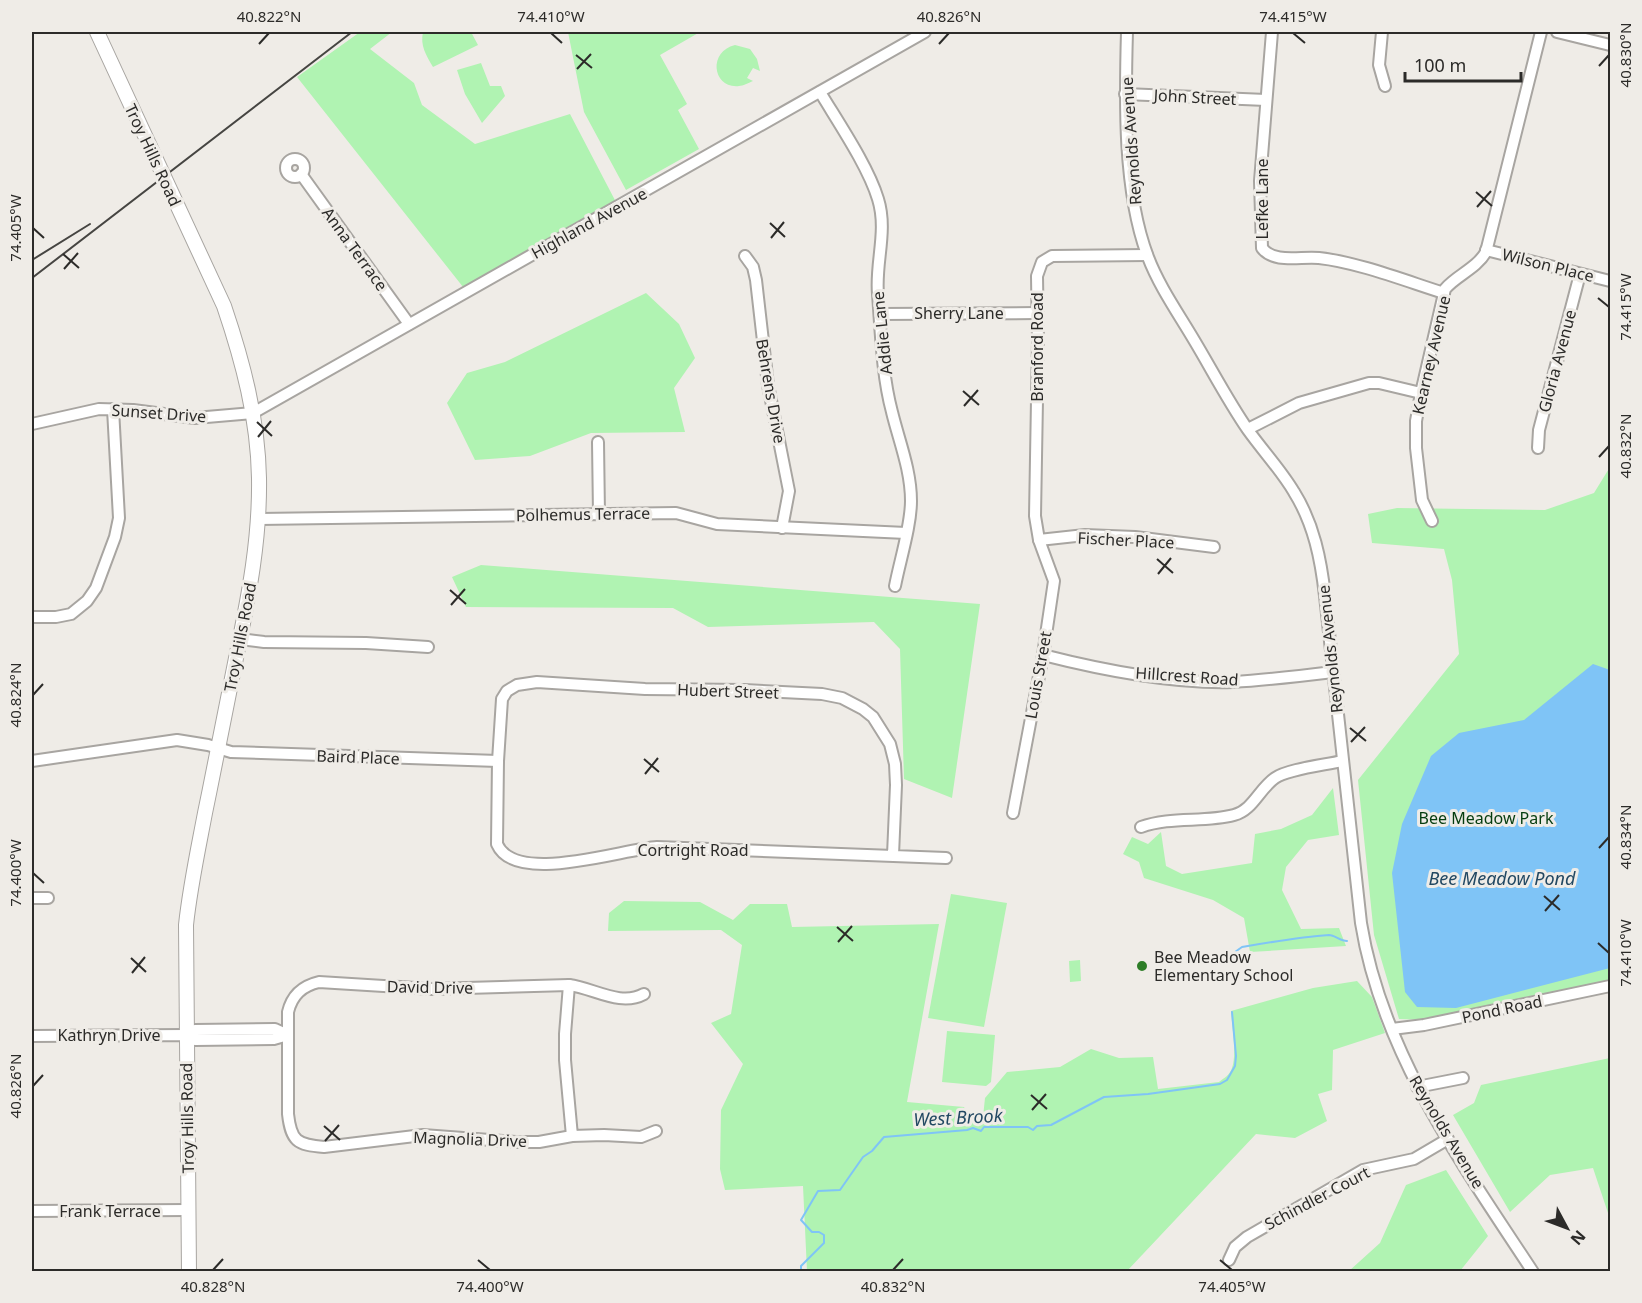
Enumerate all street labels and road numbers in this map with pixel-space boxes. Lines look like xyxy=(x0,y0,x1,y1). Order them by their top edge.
street label: Reynolds Avenue xyxy=(1116,76,1146,206)
street label: John Street xyxy=(1151,84,1237,110)
street label: Troy Hills Road xyxy=(120,100,186,210)
street label: Lefke Lane xyxy=(1251,159,1273,239)
street label: Highland Avenue xyxy=(527,182,651,264)
street label: Anna Terrace xyxy=(317,203,393,295)
street label: Wilson Place xyxy=(1500,243,1596,287)
street label: Addie Lane xyxy=(867,290,897,376)
street label: Branford Road xyxy=(1026,292,1048,402)
street label: Kearney Avenue xyxy=(1407,293,1455,417)
street label: Sherry Lane xyxy=(914,302,1004,324)
street label: Gloria Avenue xyxy=(1533,307,1581,415)
street label: Behrens Drive xyxy=(751,337,791,445)
street label: Sunset Drive xyxy=(111,399,207,427)
street label: Polhemus Terrace xyxy=(516,502,650,526)
street label: Fischer Place xyxy=(1077,526,1175,554)
street label: Troy Hills Road xyxy=(219,581,261,693)
street label: Reynolds Avenue xyxy=(1312,584,1348,714)
street label: Louis Street xyxy=(1019,629,1057,721)
street label: Hillcrest Road xyxy=(1135,661,1239,691)
street label: Hubert Street xyxy=(677,678,779,704)
street label: Baird Place xyxy=(316,745,400,769)
street label: Cortright Road xyxy=(637,839,749,861)
street label: David Drive xyxy=(387,975,473,999)
street label: Pond Road xyxy=(1460,990,1544,1028)
street label: Kathryn Drive xyxy=(58,1024,160,1046)
street label: Troy Hills Road xyxy=(175,1063,199,1173)
street label: Reynolds Avenue xyxy=(1405,1071,1489,1193)
street label: Magnolia Drive xyxy=(413,1126,527,1152)
street label: Schindler Court xyxy=(1261,1161,1374,1235)
street label: Frank Terrace xyxy=(59,1200,161,1222)

